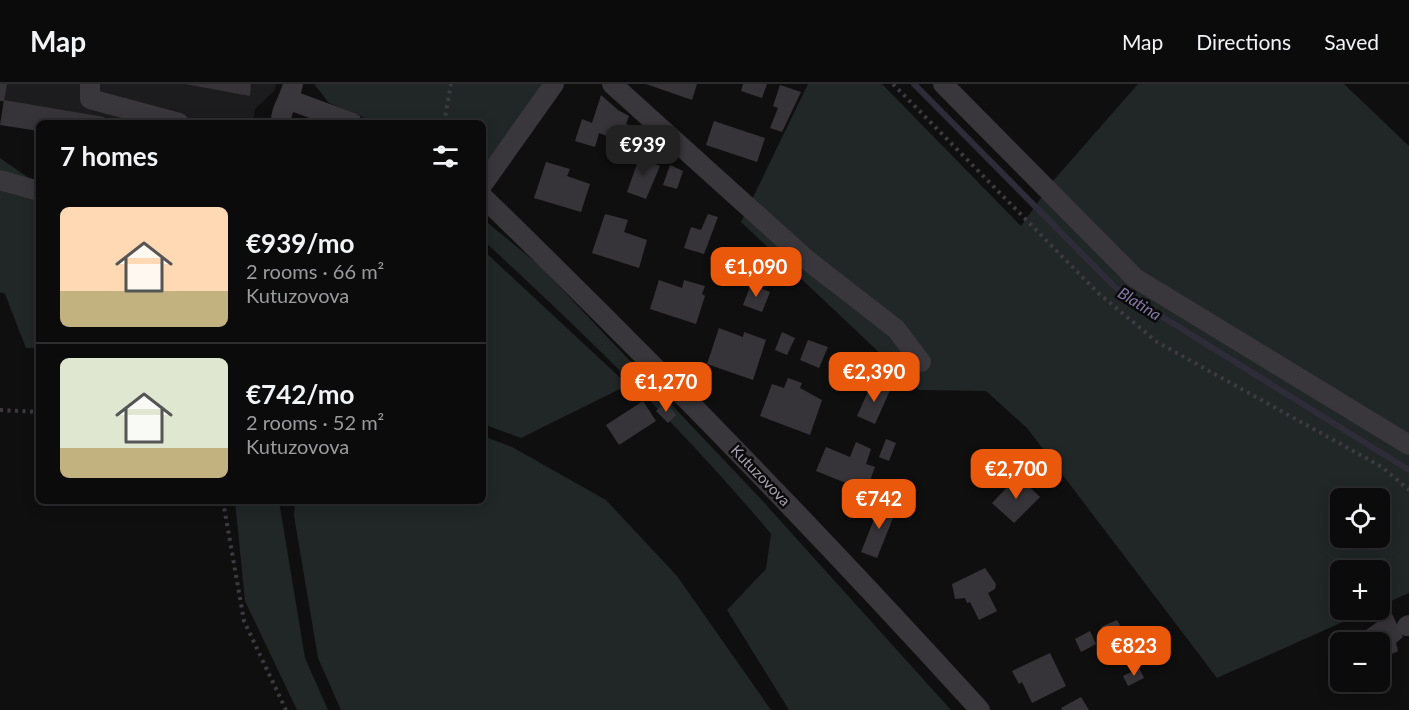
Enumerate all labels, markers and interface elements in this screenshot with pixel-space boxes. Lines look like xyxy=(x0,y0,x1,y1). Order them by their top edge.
text: Map xyxy=(30,24,86,58)
text: Map xyxy=(1122,29,1163,54)
text: Directions xyxy=(1196,29,1291,54)
text: Saved xyxy=(1324,29,1379,54)
pin: €939 xyxy=(607,125,679,176)
text: €939 xyxy=(620,132,666,156)
text: 7 homes xyxy=(60,140,158,172)
icon: filters xyxy=(429,140,462,173)
text: €939/mo xyxy=(246,227,354,259)
icon: home xyxy=(108,231,180,303)
pin: €1,090 xyxy=(707,247,805,298)
text: €1,090 xyxy=(725,254,787,278)
text: 2 rooms · 66 m² xyxy=(246,259,384,283)
water label: Blatina xyxy=(1115,282,1165,324)
text: Kutuzovova xyxy=(246,283,349,307)
pin: €2,390 xyxy=(825,352,923,403)
text: €2,390 xyxy=(843,359,905,383)
pin: €1,270 xyxy=(617,362,715,413)
text: €1,270 xyxy=(635,369,697,393)
text: €742/mo xyxy=(246,378,354,410)
icon: home xyxy=(108,382,180,454)
text: 2 rooms · 52 m² xyxy=(246,410,384,434)
text: Kutuzovova xyxy=(246,434,349,458)
street label: Kutuzovova xyxy=(728,441,794,509)
pin: €2,700 xyxy=(967,449,1065,500)
text: €2,700 xyxy=(985,456,1047,480)
pin: €742 xyxy=(843,479,915,530)
text: €742 xyxy=(856,486,902,510)
map controls xyxy=(1330,488,1390,692)
button: locate xyxy=(1330,488,1390,548)
button: + xyxy=(1330,560,1390,620)
pin: €823 xyxy=(1098,626,1170,677)
button: − xyxy=(1330,632,1390,692)
text: €823 xyxy=(1111,633,1157,657)

